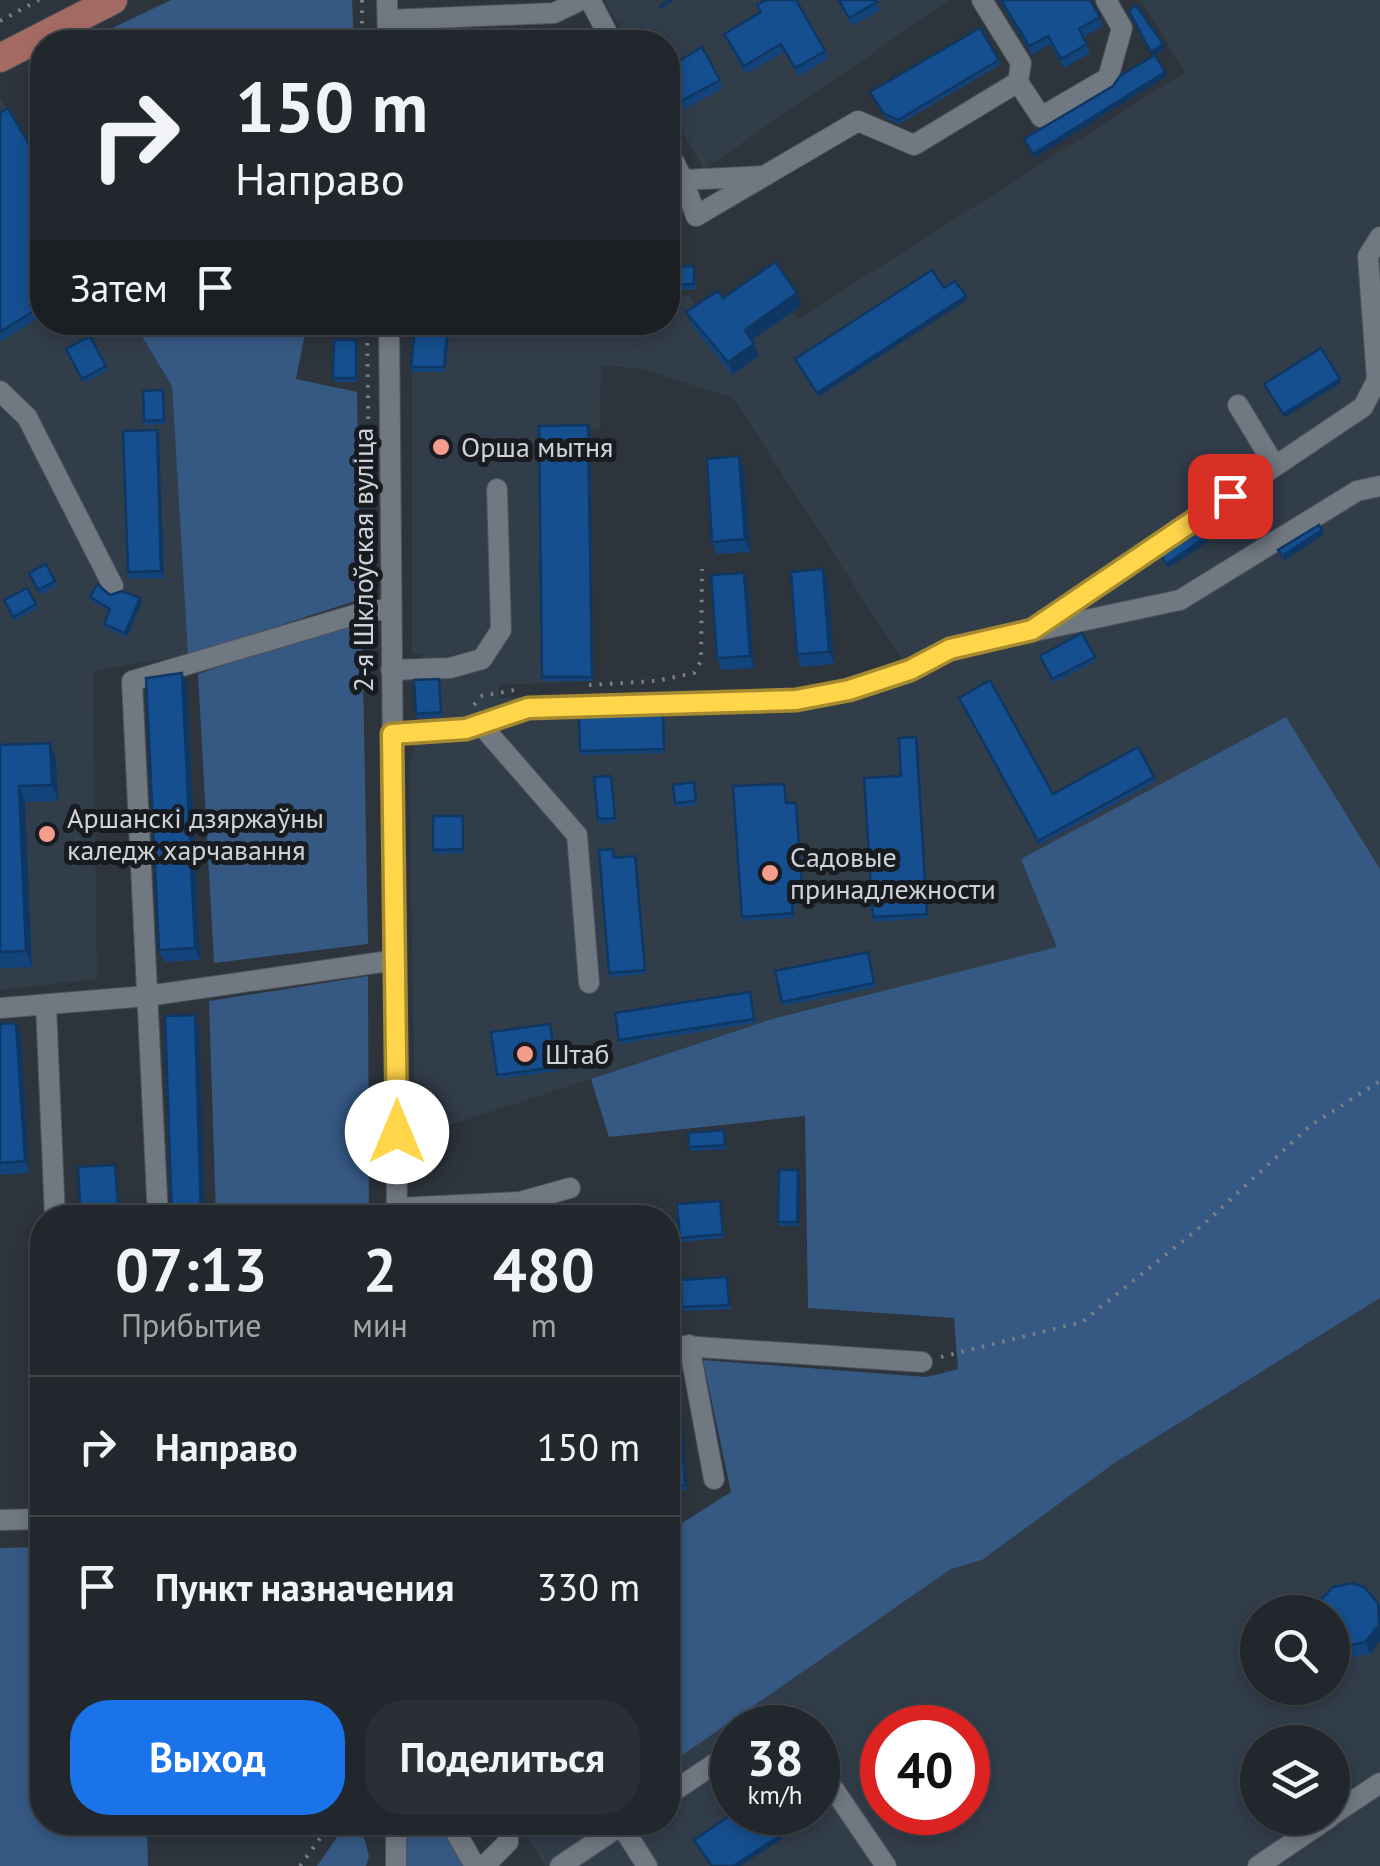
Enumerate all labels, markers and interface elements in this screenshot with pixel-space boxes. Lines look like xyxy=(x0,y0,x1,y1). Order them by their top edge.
text: 150 m xyxy=(235,61,428,151)
icon: right xyxy=(70,70,200,200)
text: Направо xyxy=(235,149,405,207)
icon: arrive xyxy=(188,260,243,315)
text: Затем xyxy=(70,263,168,312)
street label: 2-я Шклоўская вуліца xyxy=(344,428,381,692)
place label: Орша мытня xyxy=(461,428,613,465)
marker: Орша мытня xyxy=(430,436,452,458)
pin xyxy=(1188,454,1273,539)
icon: arrive xyxy=(1203,469,1258,524)
place label: Аршанскі дзяржаўны каледж харчавання xyxy=(67,799,324,868)
marker: Аршанскі дзяржаўны каледж харчавання xyxy=(36,823,58,845)
place label: Садовые принадлежности xyxy=(790,838,996,907)
marker: Садовые принадлежности xyxy=(759,862,781,884)
place label: Штаб xyxy=(545,1035,610,1072)
marker: Штаб xyxy=(514,1043,536,1065)
position arrow xyxy=(345,1080,449,1184)
text: 07:13 xyxy=(115,1230,267,1308)
text: 2 xyxy=(363,1230,397,1308)
text: 480 xyxy=(493,1230,595,1308)
text: Прибытие xyxy=(121,1304,261,1346)
text: мин xyxy=(352,1304,408,1346)
text: m xyxy=(531,1304,557,1346)
icon: right xyxy=(70,1419,125,1474)
text: Направо xyxy=(155,1422,298,1471)
text: 150 m xyxy=(537,1422,640,1471)
icon: arrive xyxy=(70,1559,125,1614)
text: Пункт назначения xyxy=(155,1562,454,1611)
text: 330 m xyxy=(537,1562,640,1611)
map controls xyxy=(1240,1595,1350,1835)
button: search xyxy=(1240,1595,1350,1705)
button: Выход xyxy=(70,1700,345,1815)
button: Поделиться xyxy=(365,1700,640,1815)
speed limit sign: 40 xyxy=(860,1705,990,1835)
text: 38 xyxy=(747,1725,803,1790)
button: layers xyxy=(1240,1725,1350,1835)
text: km/h xyxy=(748,1779,802,1811)

